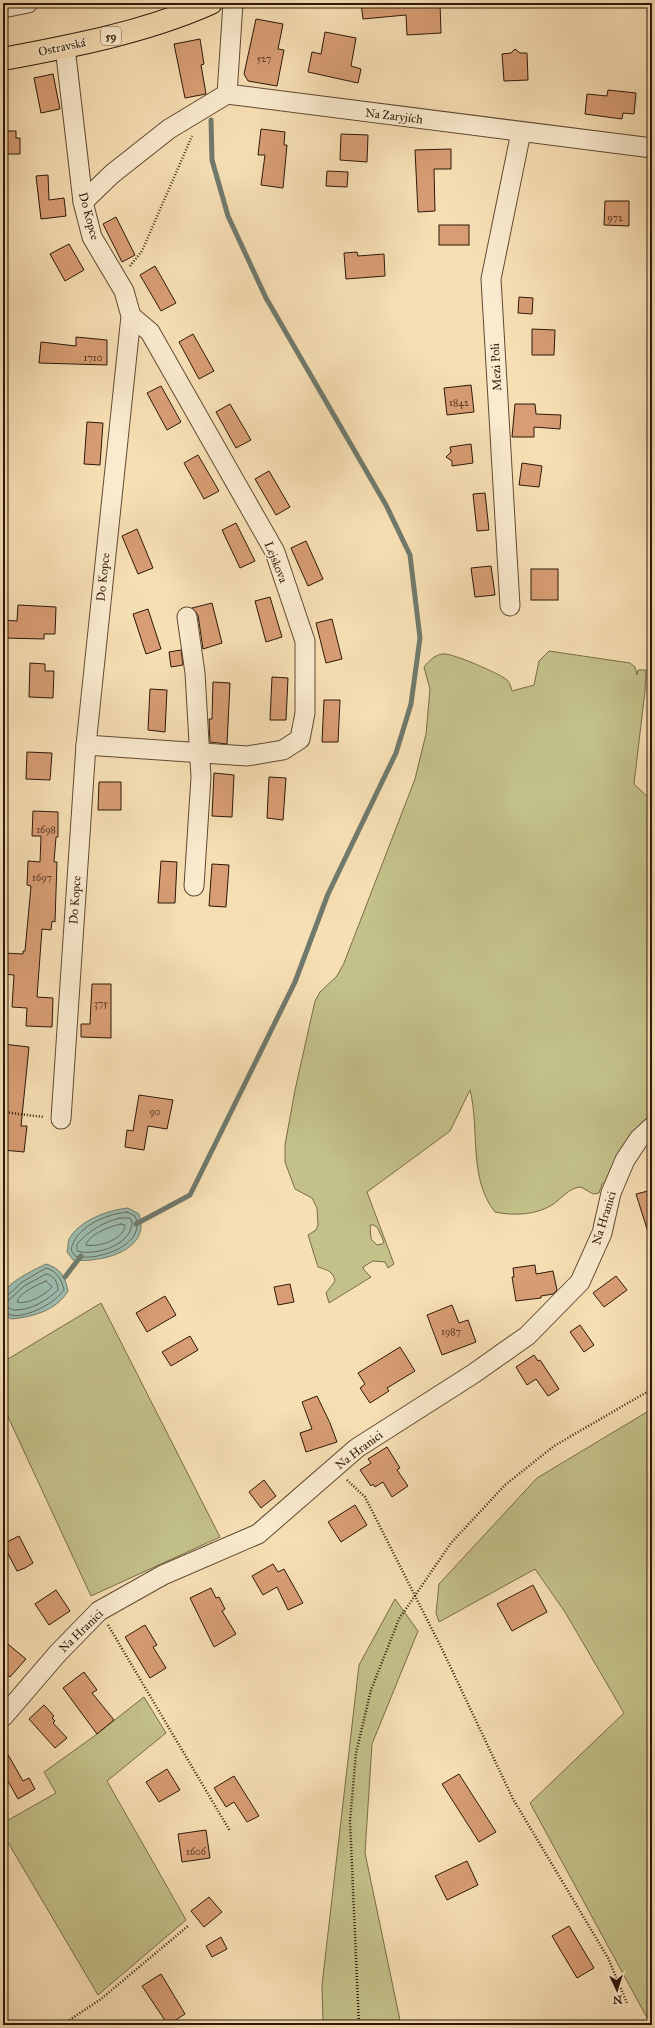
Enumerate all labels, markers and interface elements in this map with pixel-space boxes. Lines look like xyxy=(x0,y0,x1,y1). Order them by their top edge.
road number: 59 xyxy=(101,27,121,45)
street label: Ostravská xyxy=(37,35,88,59)
house number: 527 xyxy=(257,53,271,65)
street label: Na Zaryjích xyxy=(364,106,424,127)
street label: Do Kopce xyxy=(76,191,102,241)
house number: 972 xyxy=(607,212,623,224)
street label: Mezi Poli xyxy=(488,342,504,391)
house number: 1710 xyxy=(83,352,103,364)
house number: 1842 xyxy=(449,397,469,409)
street label: Lejskova xyxy=(261,539,291,586)
street label: Do Kopce xyxy=(93,552,113,602)
house number: 1698 xyxy=(36,824,56,836)
house number: 1697 xyxy=(32,872,52,884)
street label: Do Kopce xyxy=(66,875,84,925)
house number: 375 xyxy=(94,998,108,1010)
house number: 90 xyxy=(149,1106,161,1118)
street label: Na Hranici xyxy=(589,1189,619,1247)
house number: 1987 xyxy=(441,1326,461,1338)
street label: Na Hranici xyxy=(333,1427,386,1472)
street label: Na Hranici xyxy=(56,1606,106,1655)
house number: 1606 xyxy=(186,1846,207,1858)
north arrow xyxy=(597,1970,637,2010)
text: N xyxy=(612,1993,623,2006)

